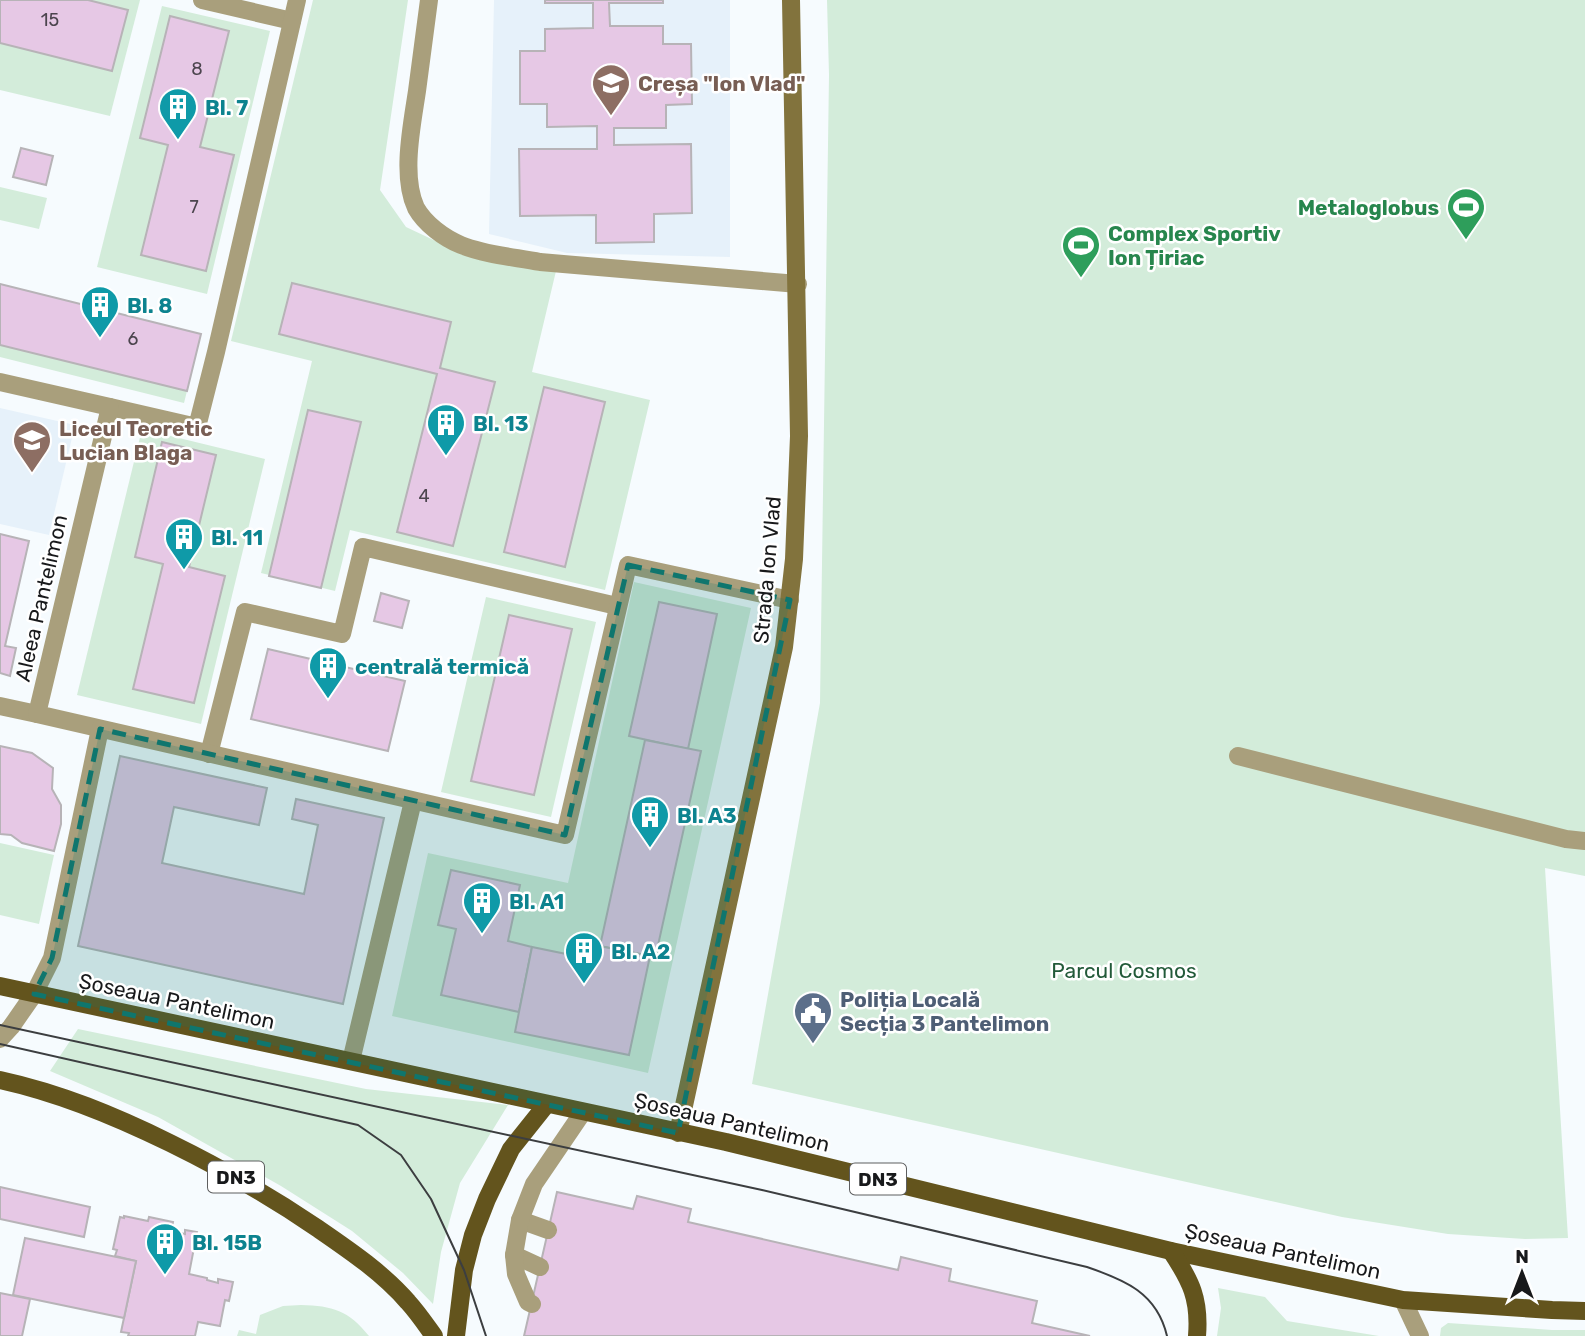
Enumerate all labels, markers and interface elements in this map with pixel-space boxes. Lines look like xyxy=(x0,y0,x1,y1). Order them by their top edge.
house number: 15 xyxy=(41,9,59,31)
house number: 8 xyxy=(191,58,203,80)
school or university icon: Creșa "Ion Vlad" xyxy=(590,62,632,117)
place label: Creșa "Ion Vlad" xyxy=(638,71,805,96)
building icon: Bl. 7 xyxy=(157,86,199,141)
place label: Bl. 7 xyxy=(205,95,248,120)
sports icon: Metaloglobus xyxy=(1445,186,1487,241)
place label: Metaloglobus xyxy=(1298,195,1439,220)
house number: 7 xyxy=(189,196,199,218)
place label: Complex Sportiv Ion Țiriac xyxy=(1108,221,1281,270)
sports icon: Complex Sportiv Ion Țiriac xyxy=(1060,224,1102,279)
building icon: Bl. 8 xyxy=(79,284,121,339)
place label: Bl. 8 xyxy=(127,293,172,318)
house number: 6 xyxy=(128,328,139,350)
building icon: Bl. 13 xyxy=(425,402,467,457)
place label: Bl. 13 xyxy=(473,411,529,436)
place label: Liceul Teoretic Lucian Blaga xyxy=(59,416,213,465)
school or university icon: Liceul Teoretic Lucian Blaga xyxy=(11,419,53,474)
house number: 4 xyxy=(418,485,430,507)
street label: Strada Ion Vlad xyxy=(748,495,786,645)
street label: Aleea Pantelimon xyxy=(10,512,72,684)
building icon: Bl. 11 xyxy=(163,516,205,571)
place label: Bl. 11 xyxy=(211,525,263,550)
building icon: centrală termică xyxy=(307,645,349,700)
place label: centrală termică xyxy=(355,654,529,679)
building icon: Bl. A3 xyxy=(629,794,671,849)
place label: Bl. A3 xyxy=(677,803,737,828)
building icon: Bl. A1 xyxy=(461,880,503,935)
place label: Bl. A1 xyxy=(509,889,564,914)
building icon: Bl. A2 xyxy=(563,930,605,985)
place label: Bl. A2 xyxy=(611,939,670,964)
park label: Parcul Cosmos xyxy=(1051,958,1197,983)
street label: Șoseaua Pantelimon xyxy=(77,968,277,1034)
place label: Poliția Locală Secția 3 Pantelimon xyxy=(840,987,1049,1036)
public building icon: Poliția Locală Secția 3 Pantelimon xyxy=(792,990,834,1045)
street label: Șoseaua Pantelimon xyxy=(632,1087,832,1157)
road number: DN3 xyxy=(208,1162,264,1192)
road number: DN3 xyxy=(850,1163,906,1194)
street label: Șoseaua Pantelimon xyxy=(1183,1218,1383,1284)
building icon: Bl. 15B xyxy=(144,1221,186,1276)
place label: Bl. 15B xyxy=(192,1230,262,1255)
north arrow xyxy=(1487,1238,1557,1308)
text: N xyxy=(1515,1245,1529,1268)

